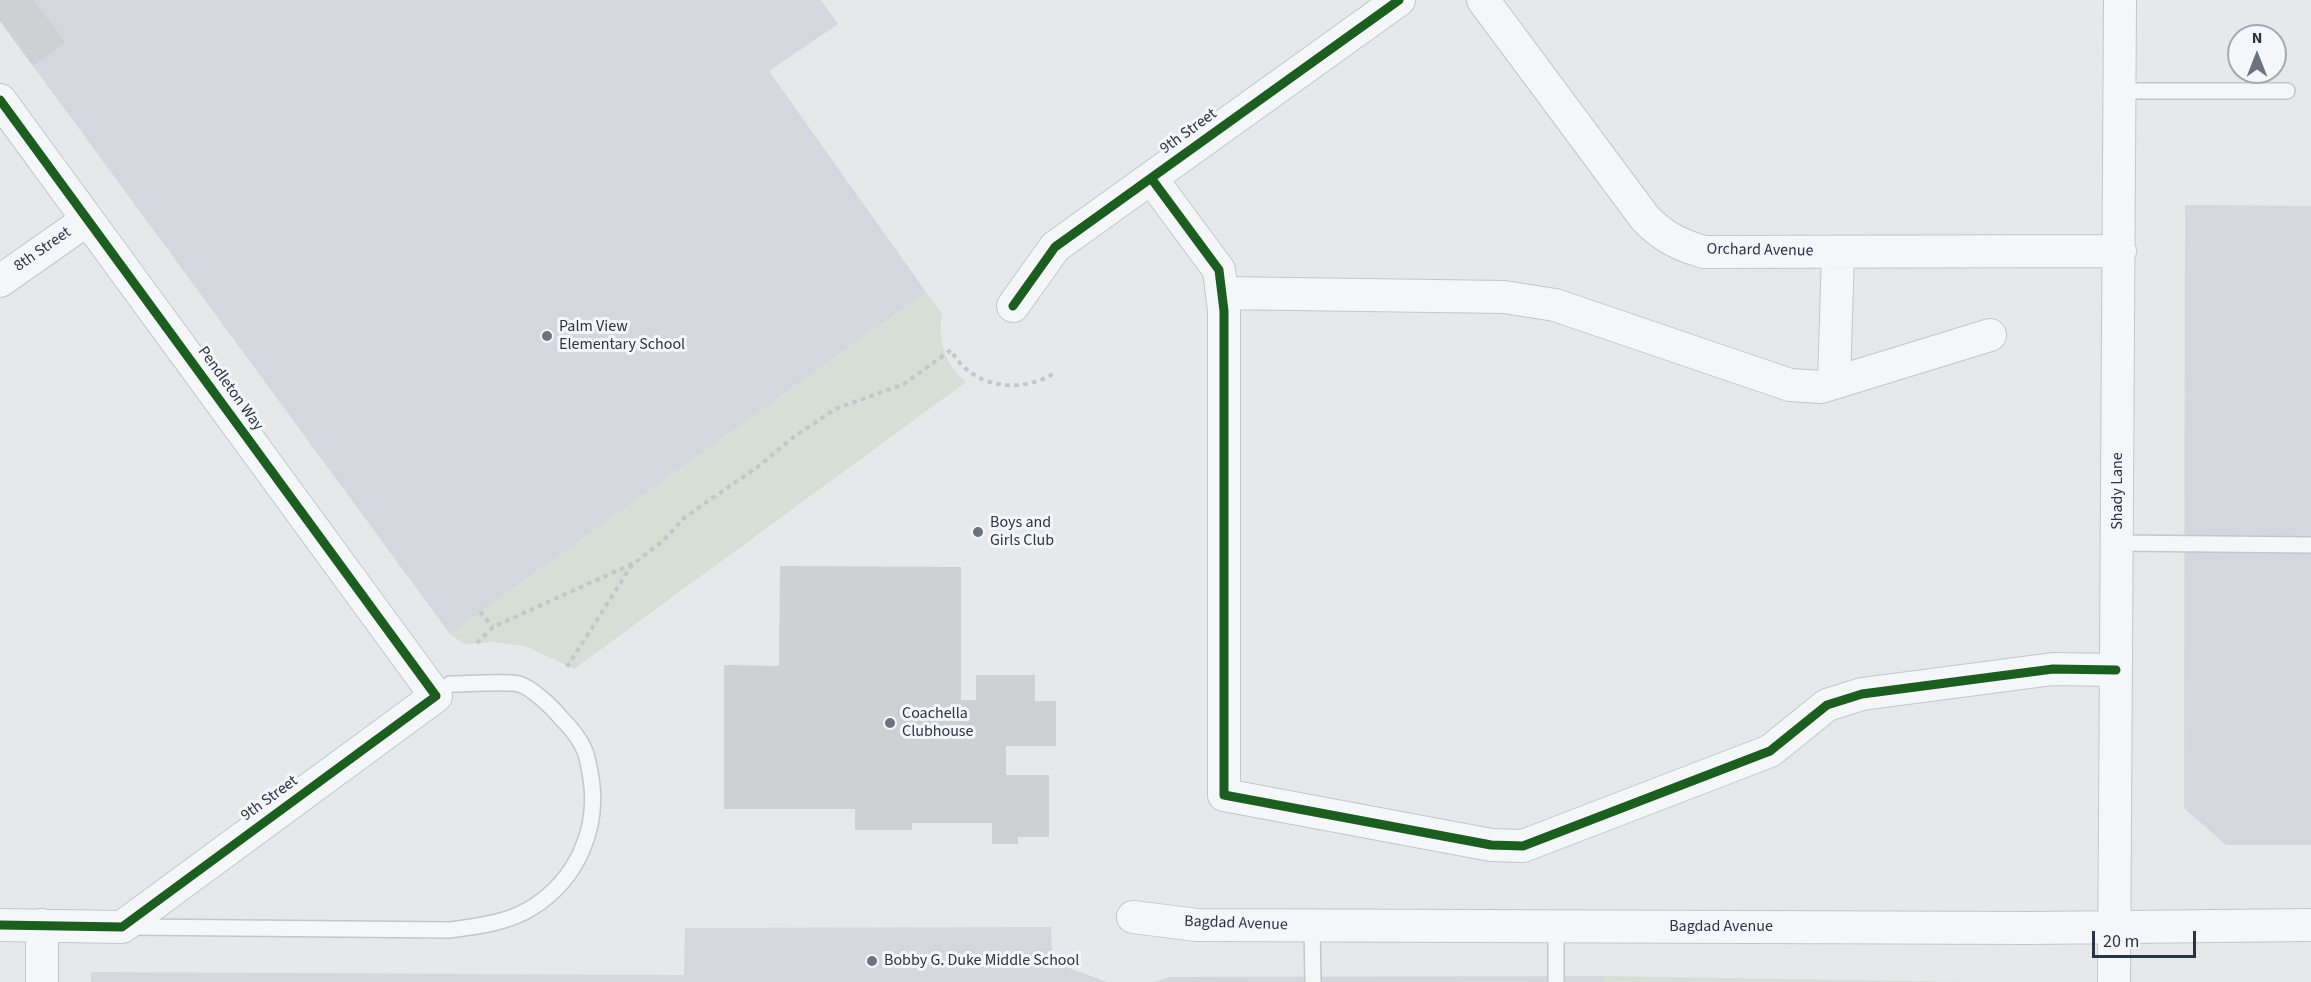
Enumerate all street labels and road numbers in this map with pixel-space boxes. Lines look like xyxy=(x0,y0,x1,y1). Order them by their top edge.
street label: 9th Street xyxy=(1157,105,1221,159)
street label: 8th Street xyxy=(11,223,75,277)
street label: Orchard Avenue xyxy=(1706,240,1814,262)
street label: Pendleton Way xyxy=(193,343,267,435)
street label: Shady Lane xyxy=(2108,452,2128,530)
street label: 9th Street xyxy=(238,772,302,826)
street label: Bagdad Avenue xyxy=(1184,913,1288,935)
street label: Bagdad Avenue xyxy=(1669,917,1773,937)

